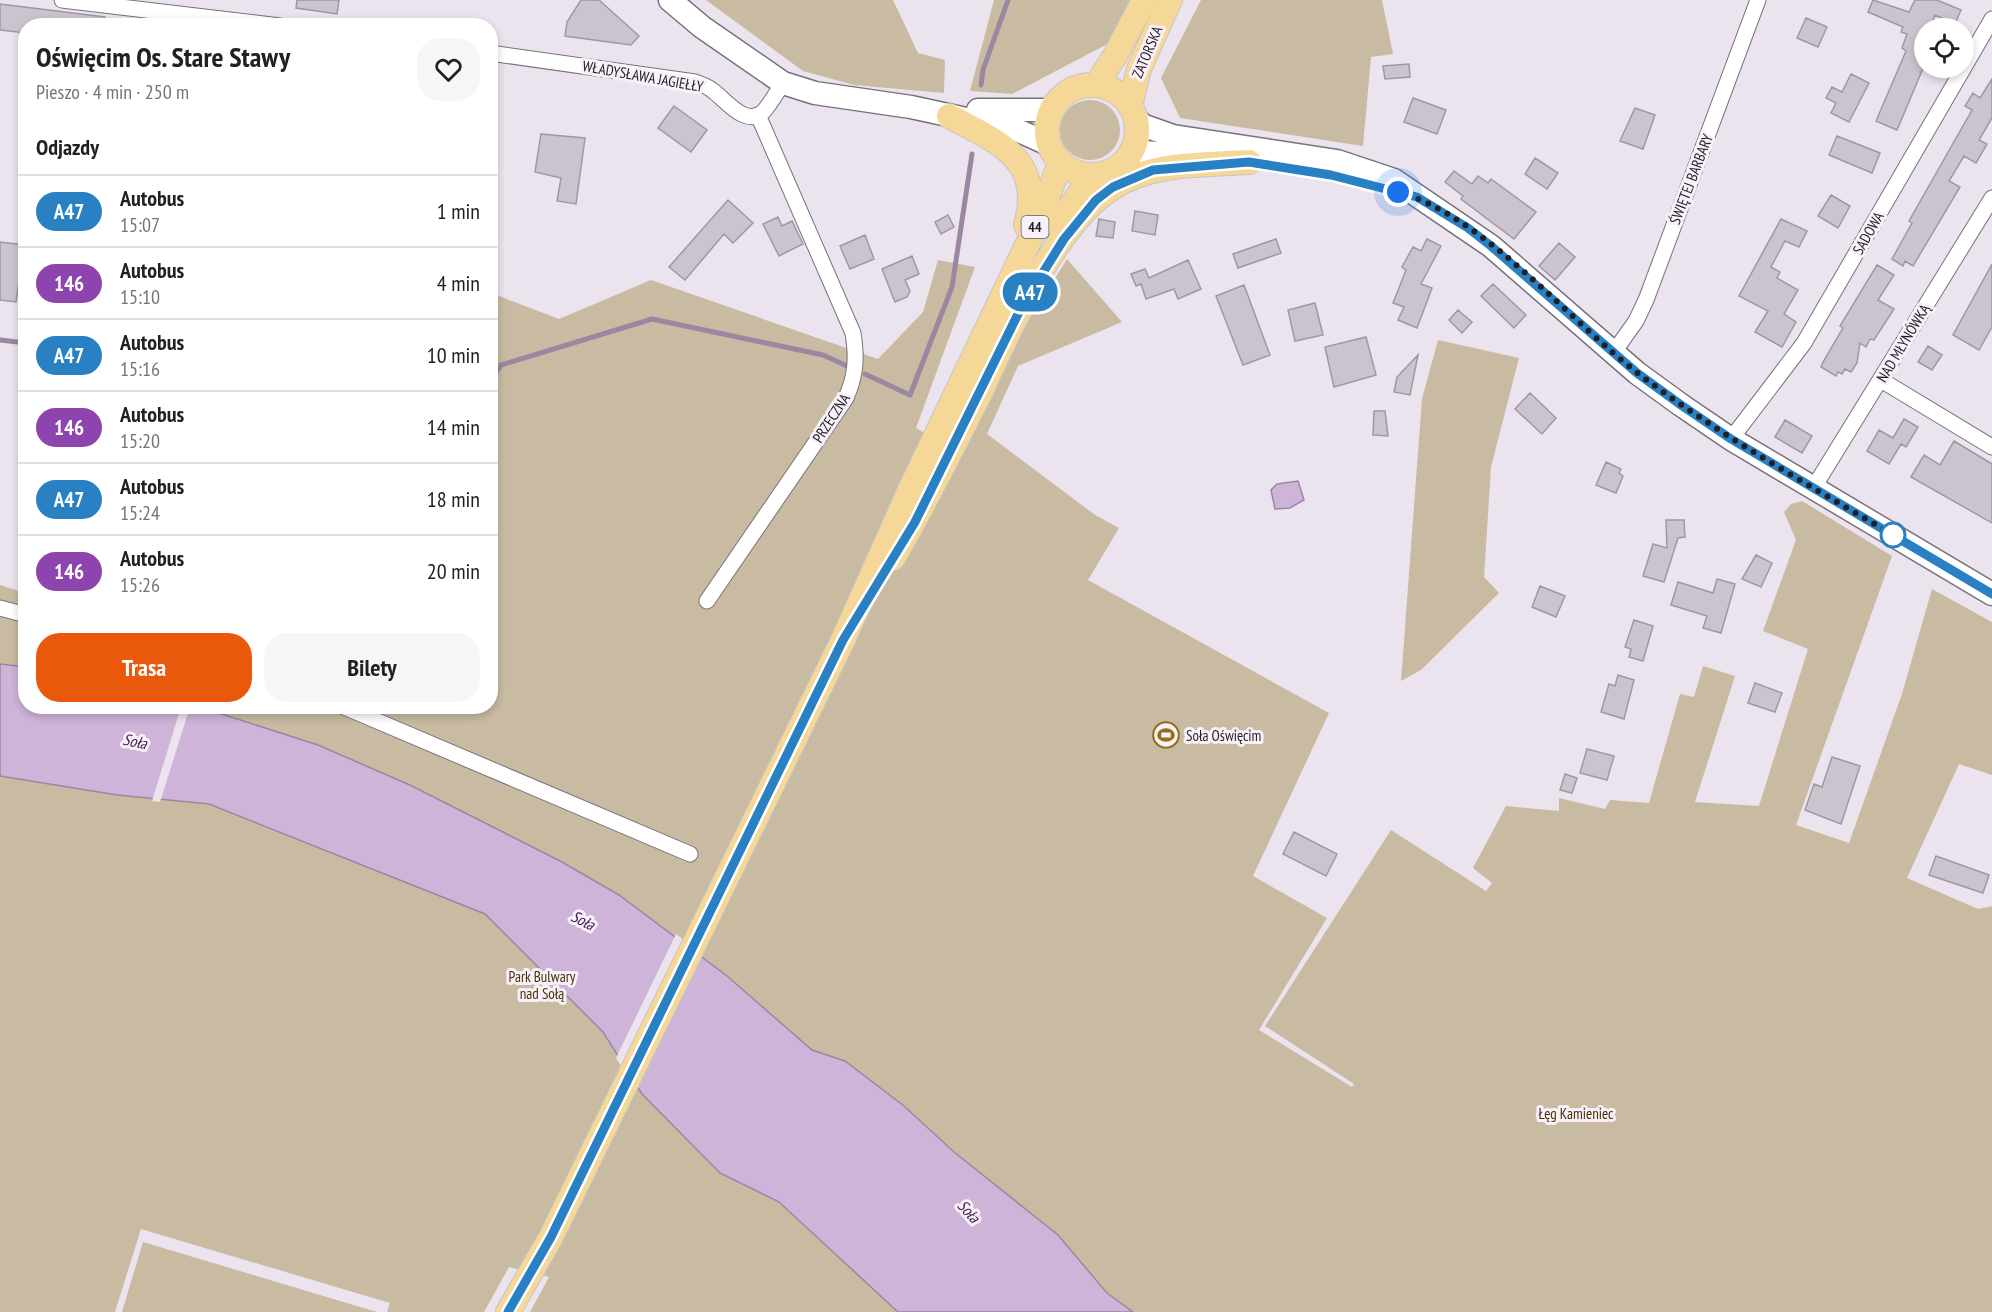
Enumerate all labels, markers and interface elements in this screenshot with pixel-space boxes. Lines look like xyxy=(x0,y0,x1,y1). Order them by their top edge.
map controls xyxy=(1914,18,1974,78)
button: locate xyxy=(1914,18,1974,78)
street label: ZATORSKA xyxy=(1128,22,1167,81)
text: Oświęcim Os. Stare Stawy xyxy=(36,38,290,75)
button: heart xyxy=(417,38,480,101)
street label: WŁADYSŁAWA JAGIEŁŁY xyxy=(581,56,705,96)
text: Pieszo · 4 min · 250 m xyxy=(36,79,189,105)
street label: ŚWIĘTEJ BARBARY xyxy=(1665,131,1717,227)
text: Odjazdy xyxy=(36,133,99,161)
your location xyxy=(1383,177,1413,207)
text: Autobus xyxy=(120,184,184,212)
text: 1 min xyxy=(437,197,480,225)
text: A47 xyxy=(54,198,84,225)
street label: SADOWA xyxy=(1848,207,1888,258)
text: 15:07 xyxy=(120,212,160,238)
road number: 44 xyxy=(1022,216,1048,238)
text: Autobus xyxy=(120,256,184,284)
text: 4 min xyxy=(437,269,480,297)
text: 146 xyxy=(54,270,84,297)
line badge: A47 xyxy=(996,272,1064,312)
text: A47 xyxy=(1015,279,1045,306)
text: 15:10 xyxy=(120,284,160,310)
street label: NAD MŁYNÓWKĄ xyxy=(1872,300,1934,386)
text: Autobus xyxy=(120,328,184,356)
text: 10 min xyxy=(427,341,480,369)
text: A47 xyxy=(54,342,84,369)
text: 15:16 xyxy=(120,356,160,382)
street label: PRZECZNA xyxy=(808,389,854,446)
text: Autobus xyxy=(120,400,184,428)
text: 14 min xyxy=(427,413,480,441)
text: 146 xyxy=(54,414,84,441)
text: 15:20 xyxy=(120,428,160,454)
text: Autobus xyxy=(120,472,184,500)
text: 18 min xyxy=(427,485,480,513)
text: A47 xyxy=(54,486,84,513)
text: 15:24 xyxy=(120,500,160,526)
unlabelled marker xyxy=(1880,522,1906,548)
text: Autobus xyxy=(120,544,184,572)
text: 20 min xyxy=(427,557,480,585)
text: 146 xyxy=(54,558,84,585)
text: 15:26 xyxy=(120,572,160,598)
button: Trasa xyxy=(36,633,252,702)
button: Bilety xyxy=(264,633,480,702)
sports icon: Soła Oświęcim xyxy=(1151,720,1181,750)
place label: Soła Oświęcim xyxy=(1186,726,1261,745)
water label: Soła xyxy=(121,729,150,753)
water label: Soła xyxy=(568,906,600,935)
park label: Park Bulwary nad Sołą xyxy=(509,967,576,1003)
park label: Łęg Kamieniec xyxy=(1539,1104,1614,1123)
water label: Soła xyxy=(954,1195,985,1228)

